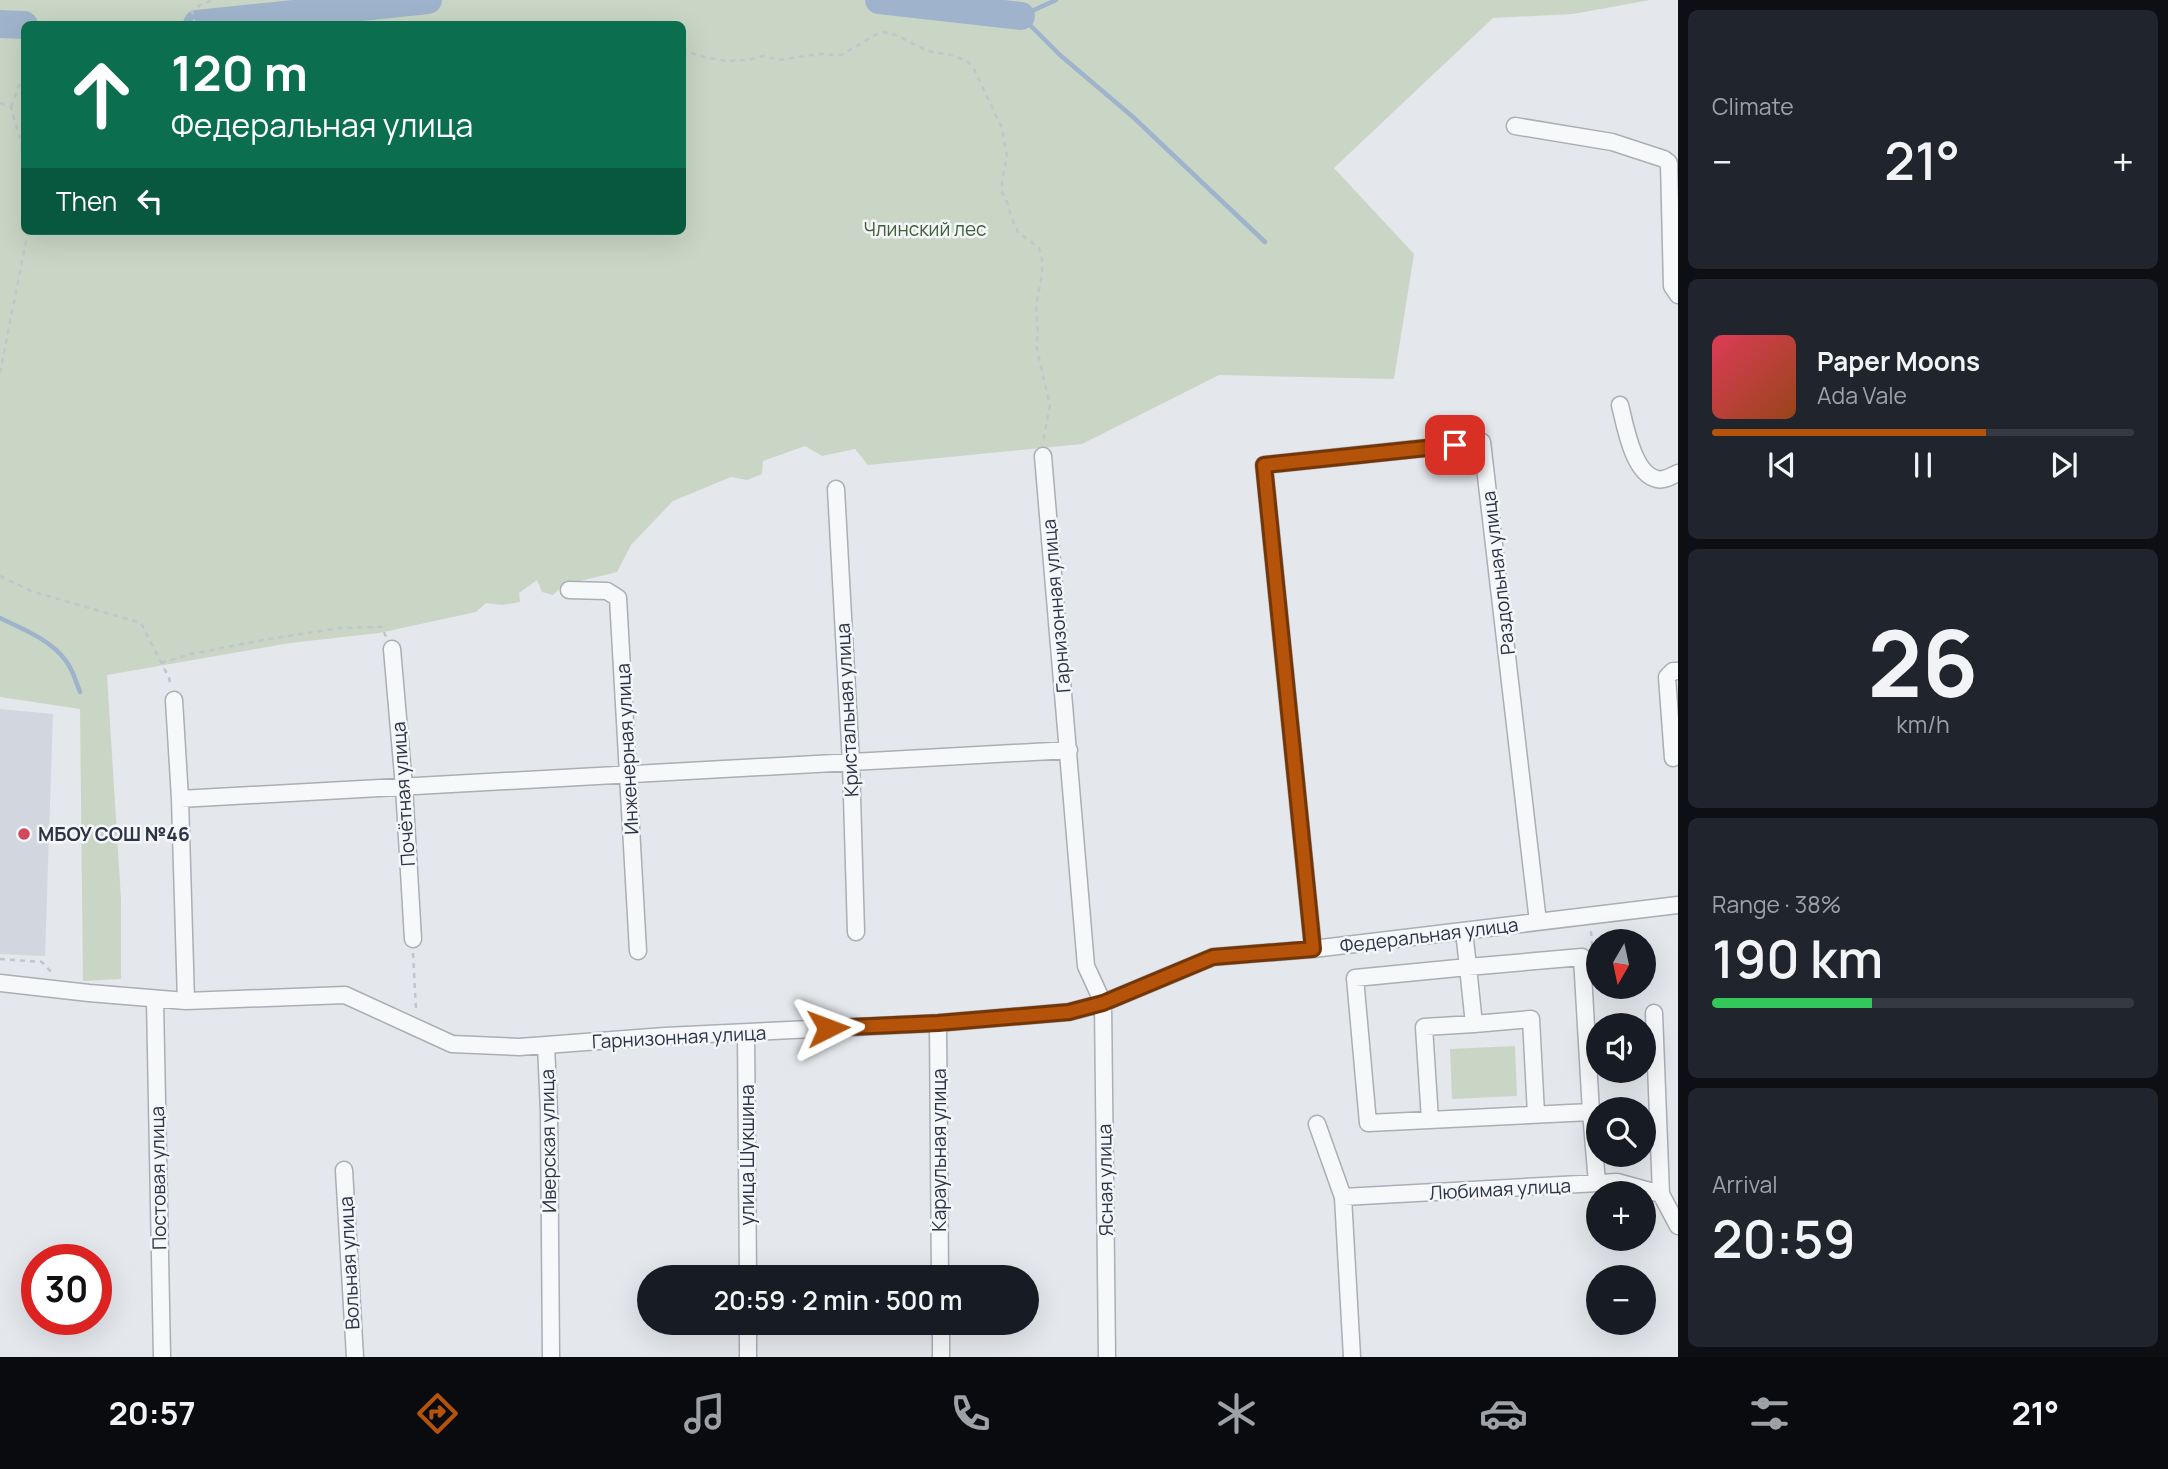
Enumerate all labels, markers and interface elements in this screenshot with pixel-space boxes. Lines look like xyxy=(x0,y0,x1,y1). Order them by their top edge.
text: 120 m xyxy=(171,39,308,106)
icon: ahead xyxy=(56,49,147,140)
text: Climate xyxy=(1712,90,1794,122)
text: Федеральная улица xyxy=(171,103,473,147)
text: 21° xyxy=(1884,125,1960,196)
text: − xyxy=(1712,135,1733,187)
text: + xyxy=(2112,135,2134,187)
icon: left xyxy=(131,182,169,220)
text: Then xyxy=(56,183,117,219)
park label: Члинский лес xyxy=(863,216,987,242)
text: Paper Moons xyxy=(1817,343,1980,379)
text: Ada Vale xyxy=(1817,379,1907,411)
pin xyxy=(1425,415,1485,475)
icon: arrive xyxy=(1436,426,1474,464)
icon: previous xyxy=(1763,446,1801,484)
icon: pause xyxy=(1904,446,1942,484)
icon: next xyxy=(2045,446,2083,484)
street label: Раздольная улица xyxy=(1475,490,1521,656)
street label: Гарнизонная улица xyxy=(1035,518,1077,694)
text: 26 xyxy=(1868,600,1978,724)
street label: Кристальная улица xyxy=(829,622,865,798)
street label: Инженерная улица xyxy=(610,663,644,835)
text: km/h xyxy=(1896,708,1950,740)
street label: Почётная улица xyxy=(385,721,421,867)
place label: МБОУ СОШ №46 xyxy=(38,821,190,847)
marker: МБОУ СОШ №46 xyxy=(16,826,32,842)
text: Range · 38% xyxy=(1712,888,1841,920)
street label: Федеральная улица xyxy=(1338,911,1520,959)
text: 190 km xyxy=(1712,923,1883,994)
north arrow xyxy=(1586,929,1656,999)
map controls xyxy=(1586,929,1656,1335)
position arrow xyxy=(791,991,865,1065)
button: sound xyxy=(1586,1013,1656,1083)
street label: Гарнизонная улица xyxy=(591,1019,767,1055)
street label: Караульная улица xyxy=(926,1068,952,1232)
street label: Иверская улица xyxy=(534,1069,562,1213)
street label: улица Шукшина xyxy=(734,1084,760,1226)
button: search xyxy=(1586,1097,1656,1167)
street label: Постовая улица xyxy=(144,1106,172,1250)
street label: Ясная улица xyxy=(1091,1124,1119,1236)
text: Arrival xyxy=(1712,1168,1778,1200)
street label: Любимая улица xyxy=(1428,1172,1572,1206)
button: + xyxy=(1586,1181,1656,1251)
street label: Вольная улица xyxy=(333,1196,365,1330)
text: 20:59 xyxy=(1712,1203,1856,1274)
speed limit sign: 30 xyxy=(21,1244,112,1335)
button: − xyxy=(1586,1265,1656,1335)
text: 20:59 · 2 min · 500 m xyxy=(714,1282,962,1318)
icon: directions xyxy=(413,1389,462,1438)
icon: music xyxy=(680,1389,729,1438)
icon: phone xyxy=(946,1389,995,1438)
icon: climate xyxy=(1212,1389,1261,1438)
icon: car xyxy=(1479,1389,1528,1438)
icon: filters xyxy=(1745,1389,1794,1438)
text: 20:57 xyxy=(109,1391,196,1435)
text: 21° xyxy=(2012,1391,2059,1435)

